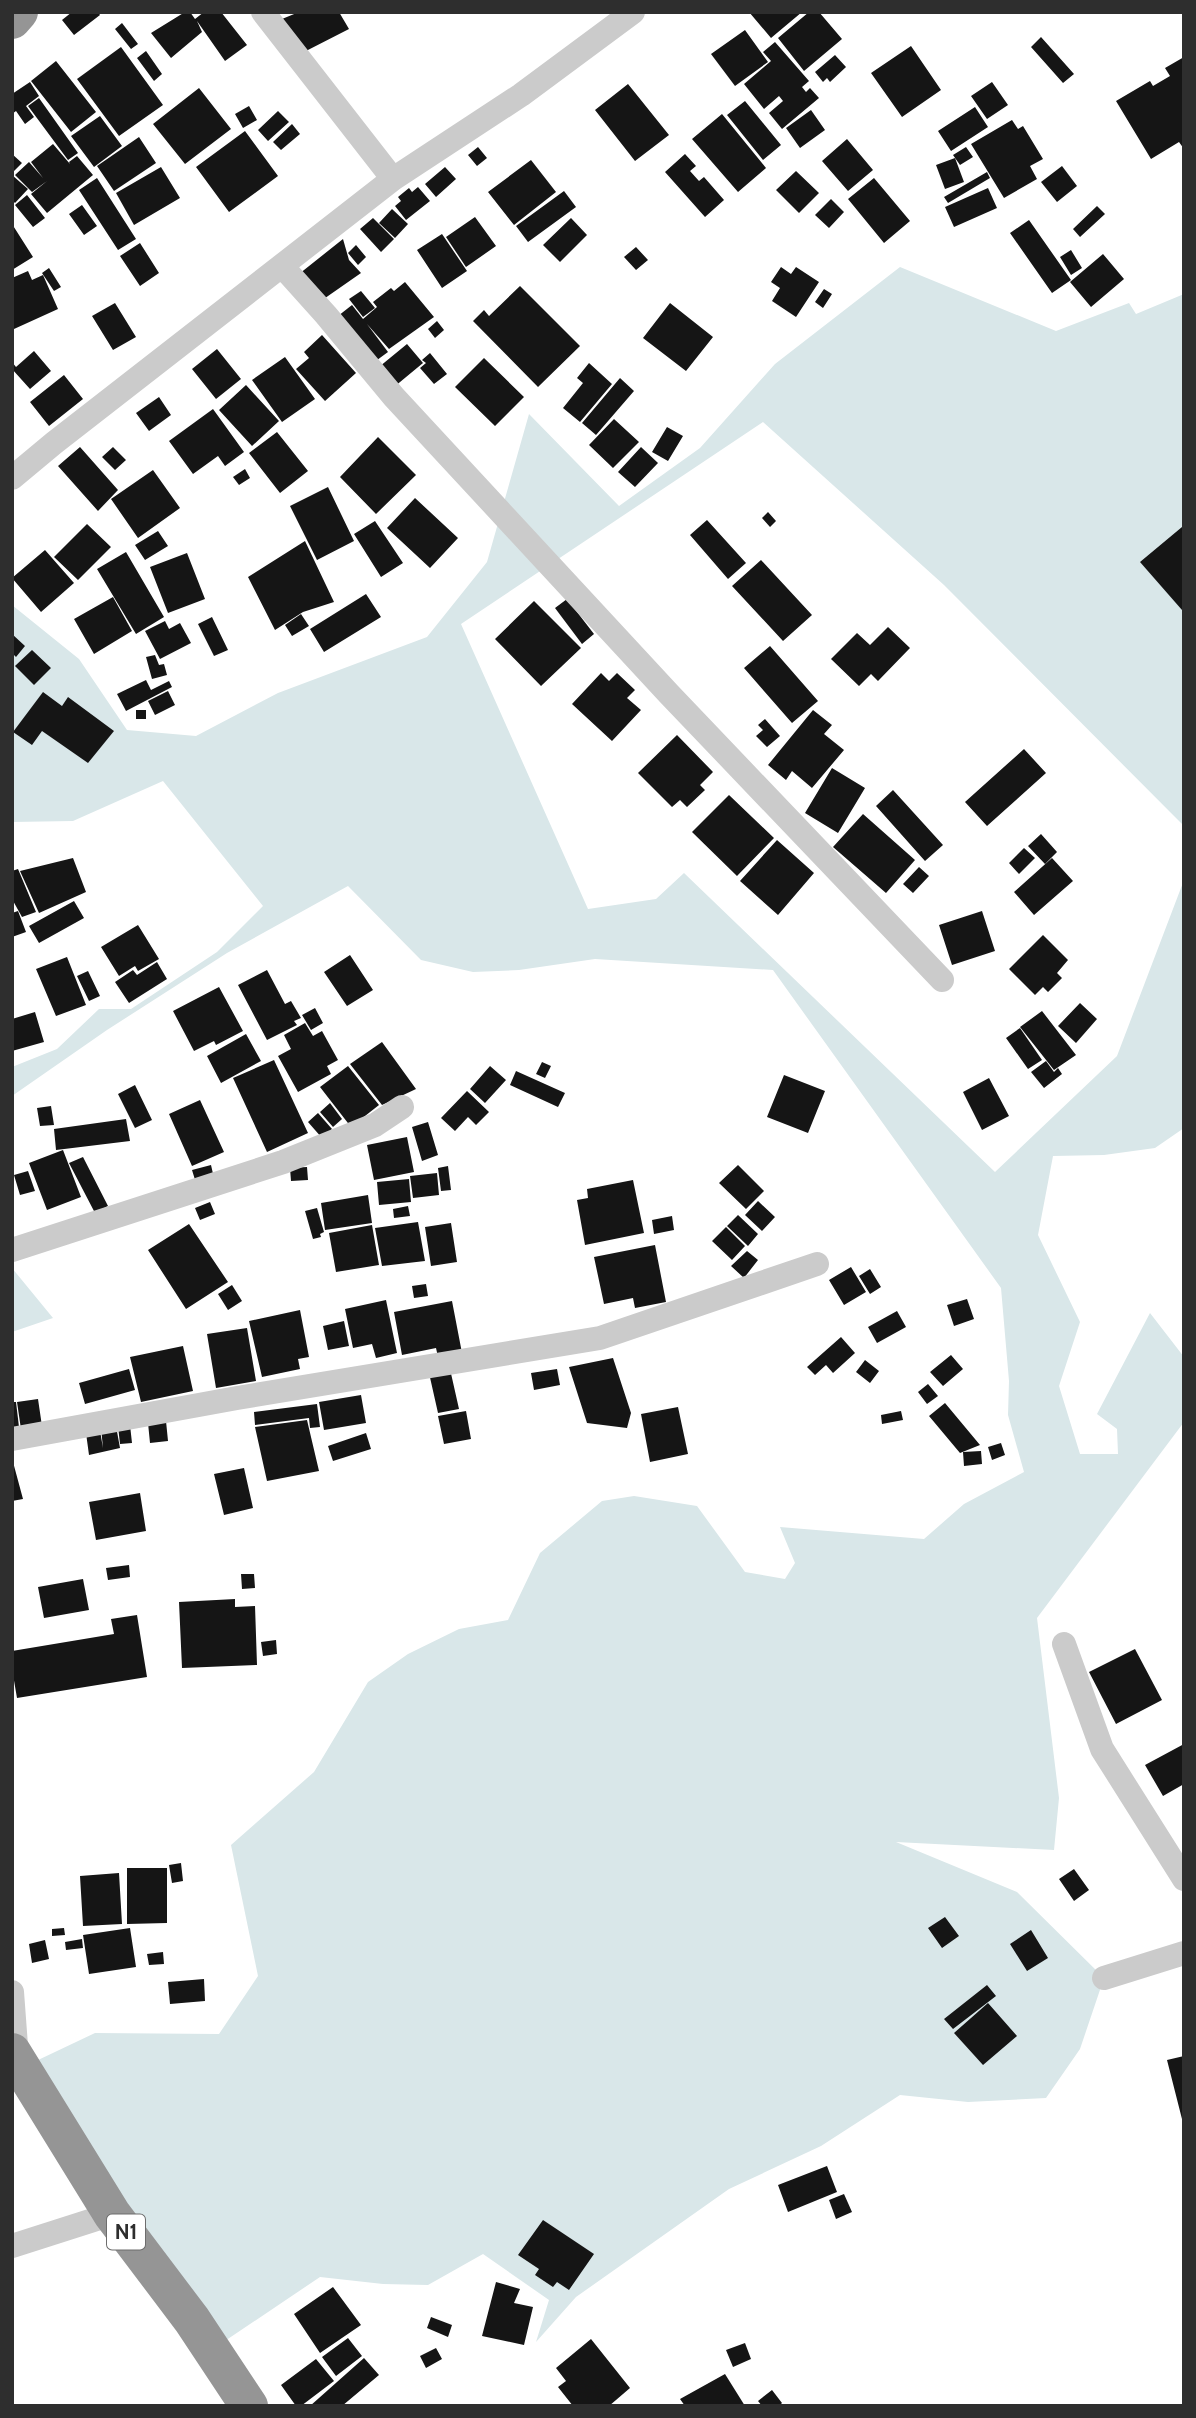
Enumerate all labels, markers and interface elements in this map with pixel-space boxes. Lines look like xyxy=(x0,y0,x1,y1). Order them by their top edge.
road number: N1 xyxy=(107,2214,145,2250)

